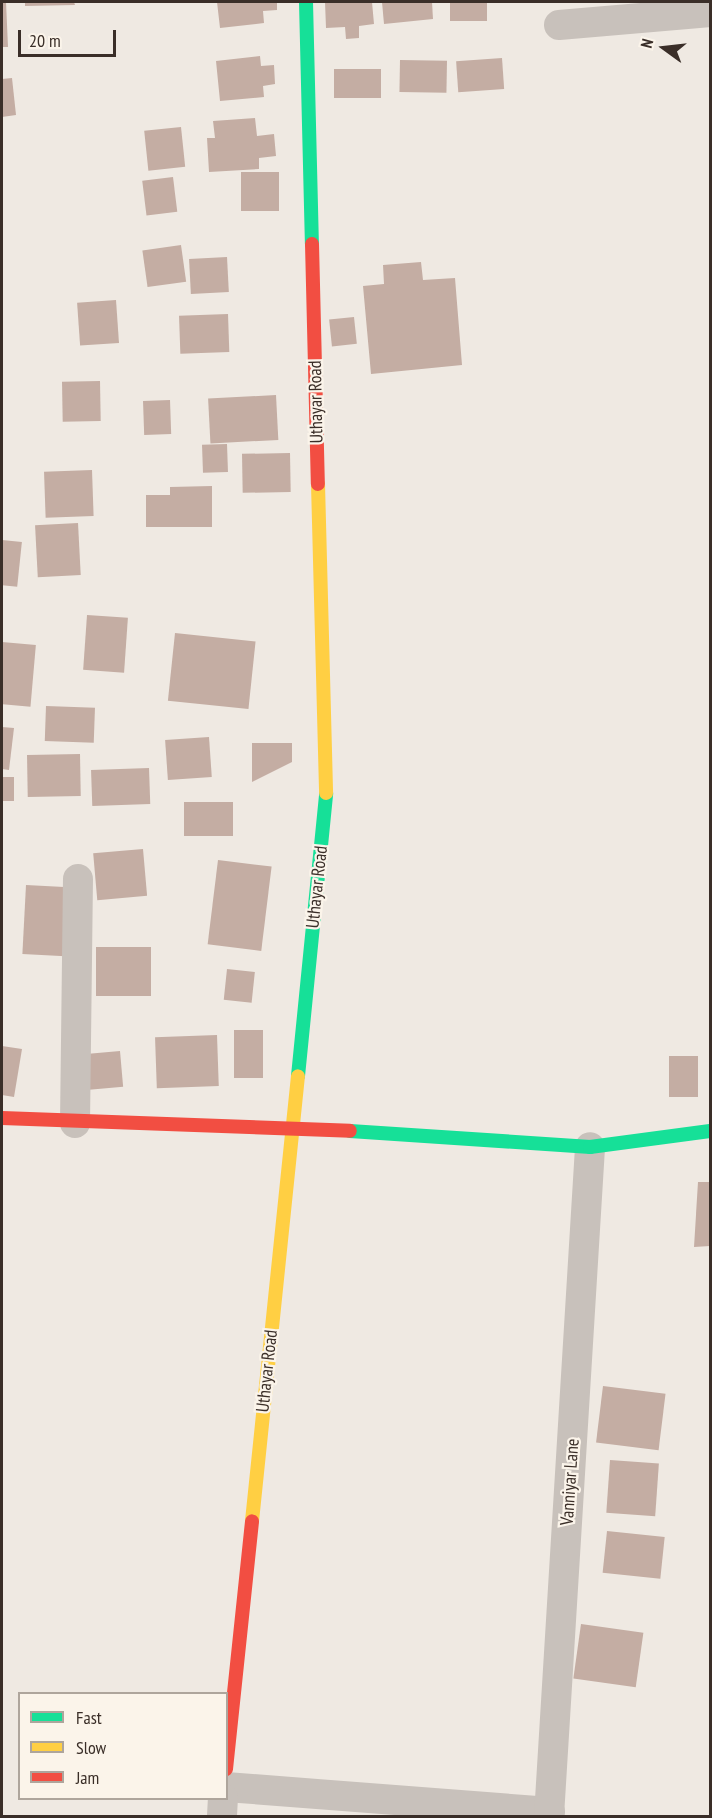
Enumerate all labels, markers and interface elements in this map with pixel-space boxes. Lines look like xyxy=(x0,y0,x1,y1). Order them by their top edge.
scale bar xyxy=(21,18,118,56)
north arrow xyxy=(634,18,694,78)
text: 20 m xyxy=(29,29,61,52)
text: N xyxy=(636,37,657,50)
street label: Uthayar Road xyxy=(304,360,328,444)
street label: Uthayar Road xyxy=(302,845,332,929)
street label: Uthayar Road xyxy=(252,1329,282,1413)
street label: Vanniyar Lane xyxy=(556,1438,584,1526)
legend xyxy=(18,1692,228,1800)
text: Fast xyxy=(76,1706,102,1729)
text: Slow xyxy=(76,1736,106,1759)
text: Jam xyxy=(76,1766,99,1789)

